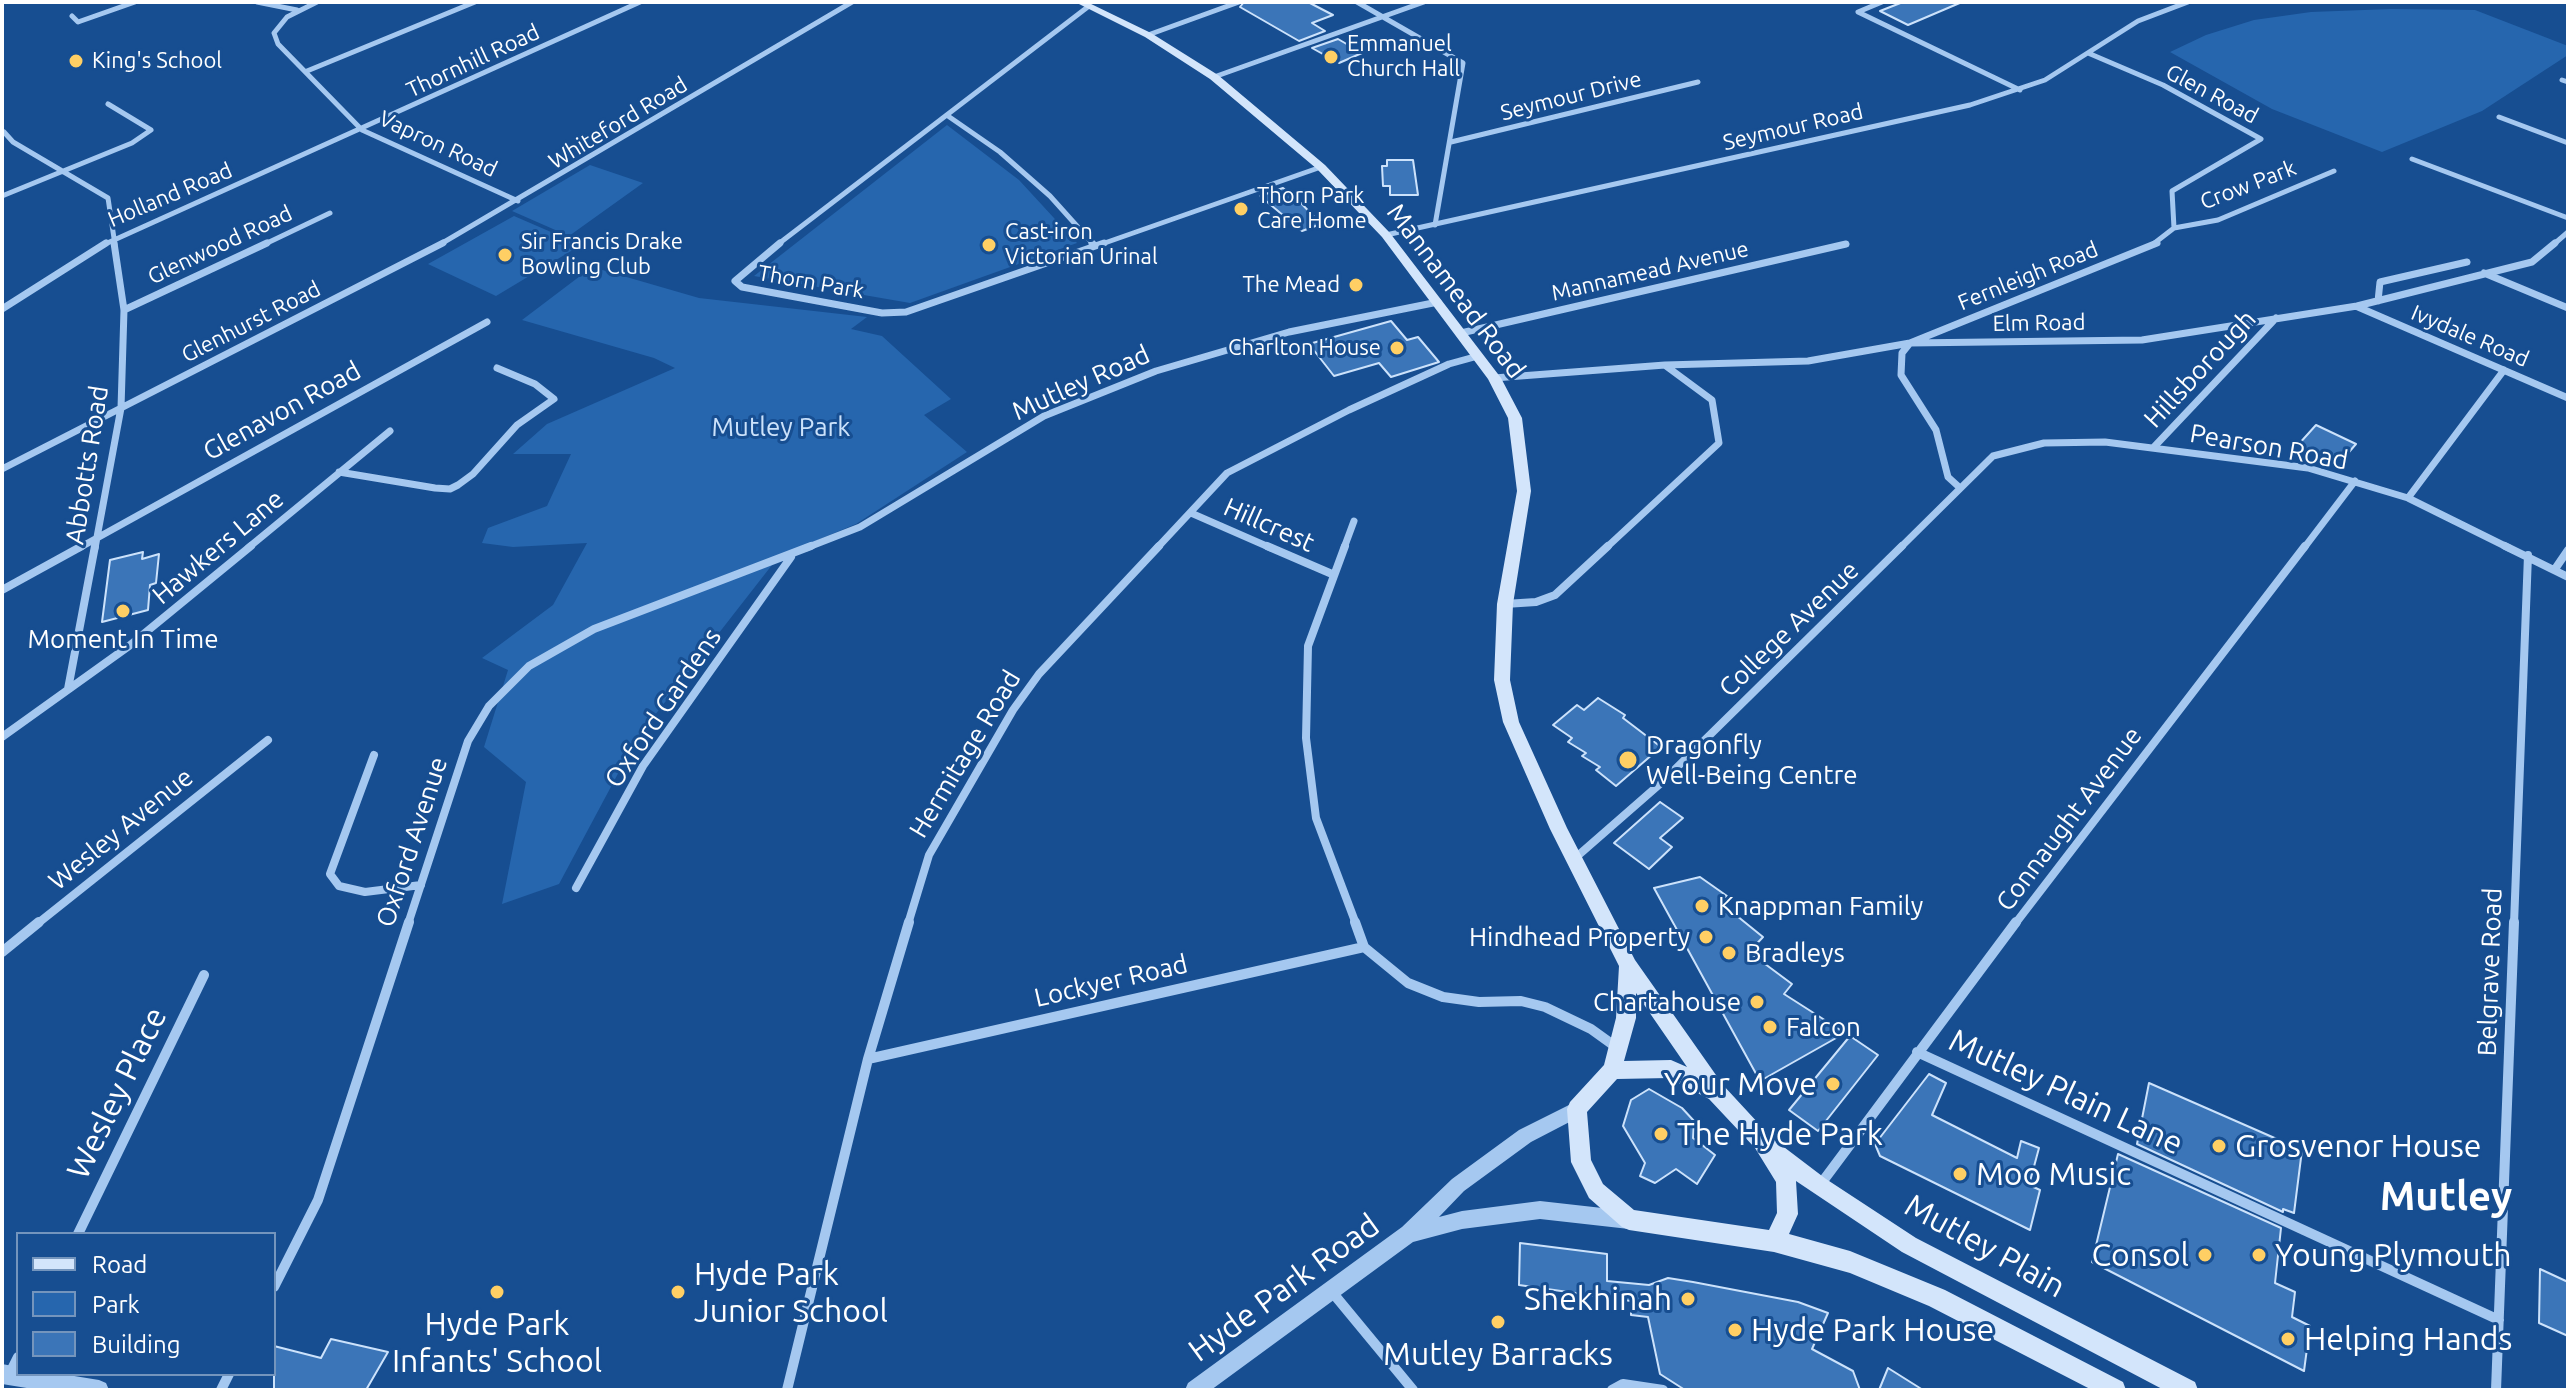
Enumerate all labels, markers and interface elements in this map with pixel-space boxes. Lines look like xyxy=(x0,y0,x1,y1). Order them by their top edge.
street label: Thornhill Road xyxy=(402,19,544,103)
place label: Emmanuel Church Hall xyxy=(1347,31,1460,82)
place label: King's School xyxy=(92,48,222,74)
marker: Emmanuel Church Hall xyxy=(1322,48,1340,66)
marker: King's School xyxy=(67,52,85,70)
street label: Glen Road xyxy=(2161,59,2263,129)
street label: Seymour Drive xyxy=(1498,66,1644,126)
street label: Whiteford Road xyxy=(544,71,692,175)
street label: Seymour Road xyxy=(1720,98,1866,156)
street label: Vapron Road xyxy=(375,105,501,183)
street label: Crow Park xyxy=(2196,155,2300,215)
street label: Holland Road xyxy=(104,157,236,233)
place label: Thorn Park Care Home xyxy=(1257,183,1367,234)
street label: Mannamead Road xyxy=(1380,198,1532,384)
street label: Glenwood Road xyxy=(144,200,296,290)
marker: Thorn Park Care Home xyxy=(1232,200,1250,218)
place label: Cast-iron Victorian Urinal xyxy=(1005,219,1158,270)
place label: Sir Francis Drake Bowling Club xyxy=(521,229,683,280)
street label: Mannamead Avenue xyxy=(1549,235,1751,307)
marker: Cast-iron Victorian Urinal xyxy=(980,236,998,254)
street label: Fernleigh Road xyxy=(1954,236,2102,316)
marker: Sir Francis Drake Bowling Club xyxy=(496,246,514,264)
street label: Thorn Park xyxy=(756,260,866,304)
place label: The Mead xyxy=(1243,272,1340,298)
street label: Glenhurst Road xyxy=(177,276,325,368)
marker: The Mead xyxy=(1347,276,1365,294)
street label: Ivydale Road xyxy=(2407,299,2533,373)
street label: Hillsborough xyxy=(2138,304,2262,434)
street label: Elm Road xyxy=(1992,309,2086,337)
place label: Charlton House xyxy=(1228,335,1381,361)
street label: Mutley Road xyxy=(1007,339,1155,427)
marker: Charlton House xyxy=(1388,339,1406,357)
street label: Glenavon Road xyxy=(198,355,366,467)
street label: Abbotts Road xyxy=(59,383,115,547)
park label: Mutley Park xyxy=(712,411,850,443)
street label: Pearson Road xyxy=(2188,418,2350,476)
street label: Hawkers Lane xyxy=(146,483,290,611)
street label: Hillcrest xyxy=(1219,491,1319,559)
street label: College Avenue xyxy=(1713,555,1865,703)
marker: Moment In Time xyxy=(114,602,132,620)
street label: Oxford Gardens xyxy=(598,622,728,794)
place label: Moment In Time xyxy=(27,623,219,655)
street label: Hermitage Road xyxy=(903,665,1027,843)
street label: Connaught Avenue xyxy=(1990,721,2148,917)
place label: Dragonfly Well-Being Centre xyxy=(1646,729,1858,790)
marker: Dragonfly Well-Being Centre xyxy=(1617,749,1639,771)
street label: Oxford Avenue xyxy=(370,753,454,931)
street label: Wesley Avenue xyxy=(43,761,199,897)
street label: Belgrave Road xyxy=(2471,887,2509,1057)
place label: Knappman Family xyxy=(1718,890,1923,922)
marker: Knappman Family xyxy=(1693,897,1711,915)
place label: Hindhead Property xyxy=(1469,921,1690,953)
marker: Hindhead Property xyxy=(1697,928,1715,946)
place label: Bradleys xyxy=(1745,937,1845,969)
marker: Bradleys xyxy=(1720,944,1738,962)
street label: Lockyer Road xyxy=(1031,948,1191,1014)
place label: Chartahouse xyxy=(1593,986,1741,1018)
marker: Chartahouse xyxy=(1748,993,1766,1011)
street label: Wesley Place xyxy=(59,1001,175,1185)
place label: Falcon xyxy=(1786,1011,1861,1043)
marker: Falcon xyxy=(1761,1018,1779,1036)
street label: Mutley Plain Lane xyxy=(1943,1021,2189,1163)
place label: Your Move xyxy=(1664,1065,1817,1103)
marker: Your Move xyxy=(1824,1075,1842,1093)
place label: The Hyde Park xyxy=(1677,1115,1883,1153)
marker: The Hyde Park xyxy=(1652,1125,1670,1143)
place label: Grosvenor House xyxy=(2235,1127,2481,1165)
marker: Grosvenor House xyxy=(2210,1137,2228,1155)
place label: Moo Music xyxy=(1976,1155,2131,1193)
marker: Moo Music xyxy=(1951,1165,1969,1183)
district label: Mutley xyxy=(2380,1173,2512,1221)
street label: Mutley Plain xyxy=(1898,1186,2072,1306)
street label: Hyde Park Road xyxy=(1181,1206,1387,1370)
legend xyxy=(16,1232,276,1376)
place label: Consol xyxy=(2091,1236,2189,1274)
place label: Young Plymouth xyxy=(2275,1236,2511,1274)
marker: Consol xyxy=(2196,1246,2214,1264)
marker: Young Plymouth xyxy=(2250,1246,2268,1264)
text: Road xyxy=(92,1251,147,1278)
place label: Hyde Park Junior School xyxy=(694,1255,888,1330)
place label: Shekhinah xyxy=(1524,1280,1672,1318)
marker: Hyde Park Infants' School xyxy=(488,1283,506,1301)
marker: Hyde Park Junior School xyxy=(669,1283,687,1301)
marker: Shekhinah xyxy=(1679,1290,1697,1308)
text: Park xyxy=(92,1291,140,1318)
place label: Hyde Park Infants' School xyxy=(392,1305,602,1380)
place label: Hyde Park House xyxy=(1751,1311,1994,1349)
marker: Mutley Barracks xyxy=(1489,1313,1507,1331)
place label: Helping Hands xyxy=(2304,1320,2512,1358)
marker: Hyde Park House xyxy=(1726,1321,1744,1339)
marker: Helping Hands xyxy=(2279,1330,2297,1348)
text: Building xyxy=(92,1331,180,1358)
place label: Mutley Barracks xyxy=(1383,1335,1613,1373)

